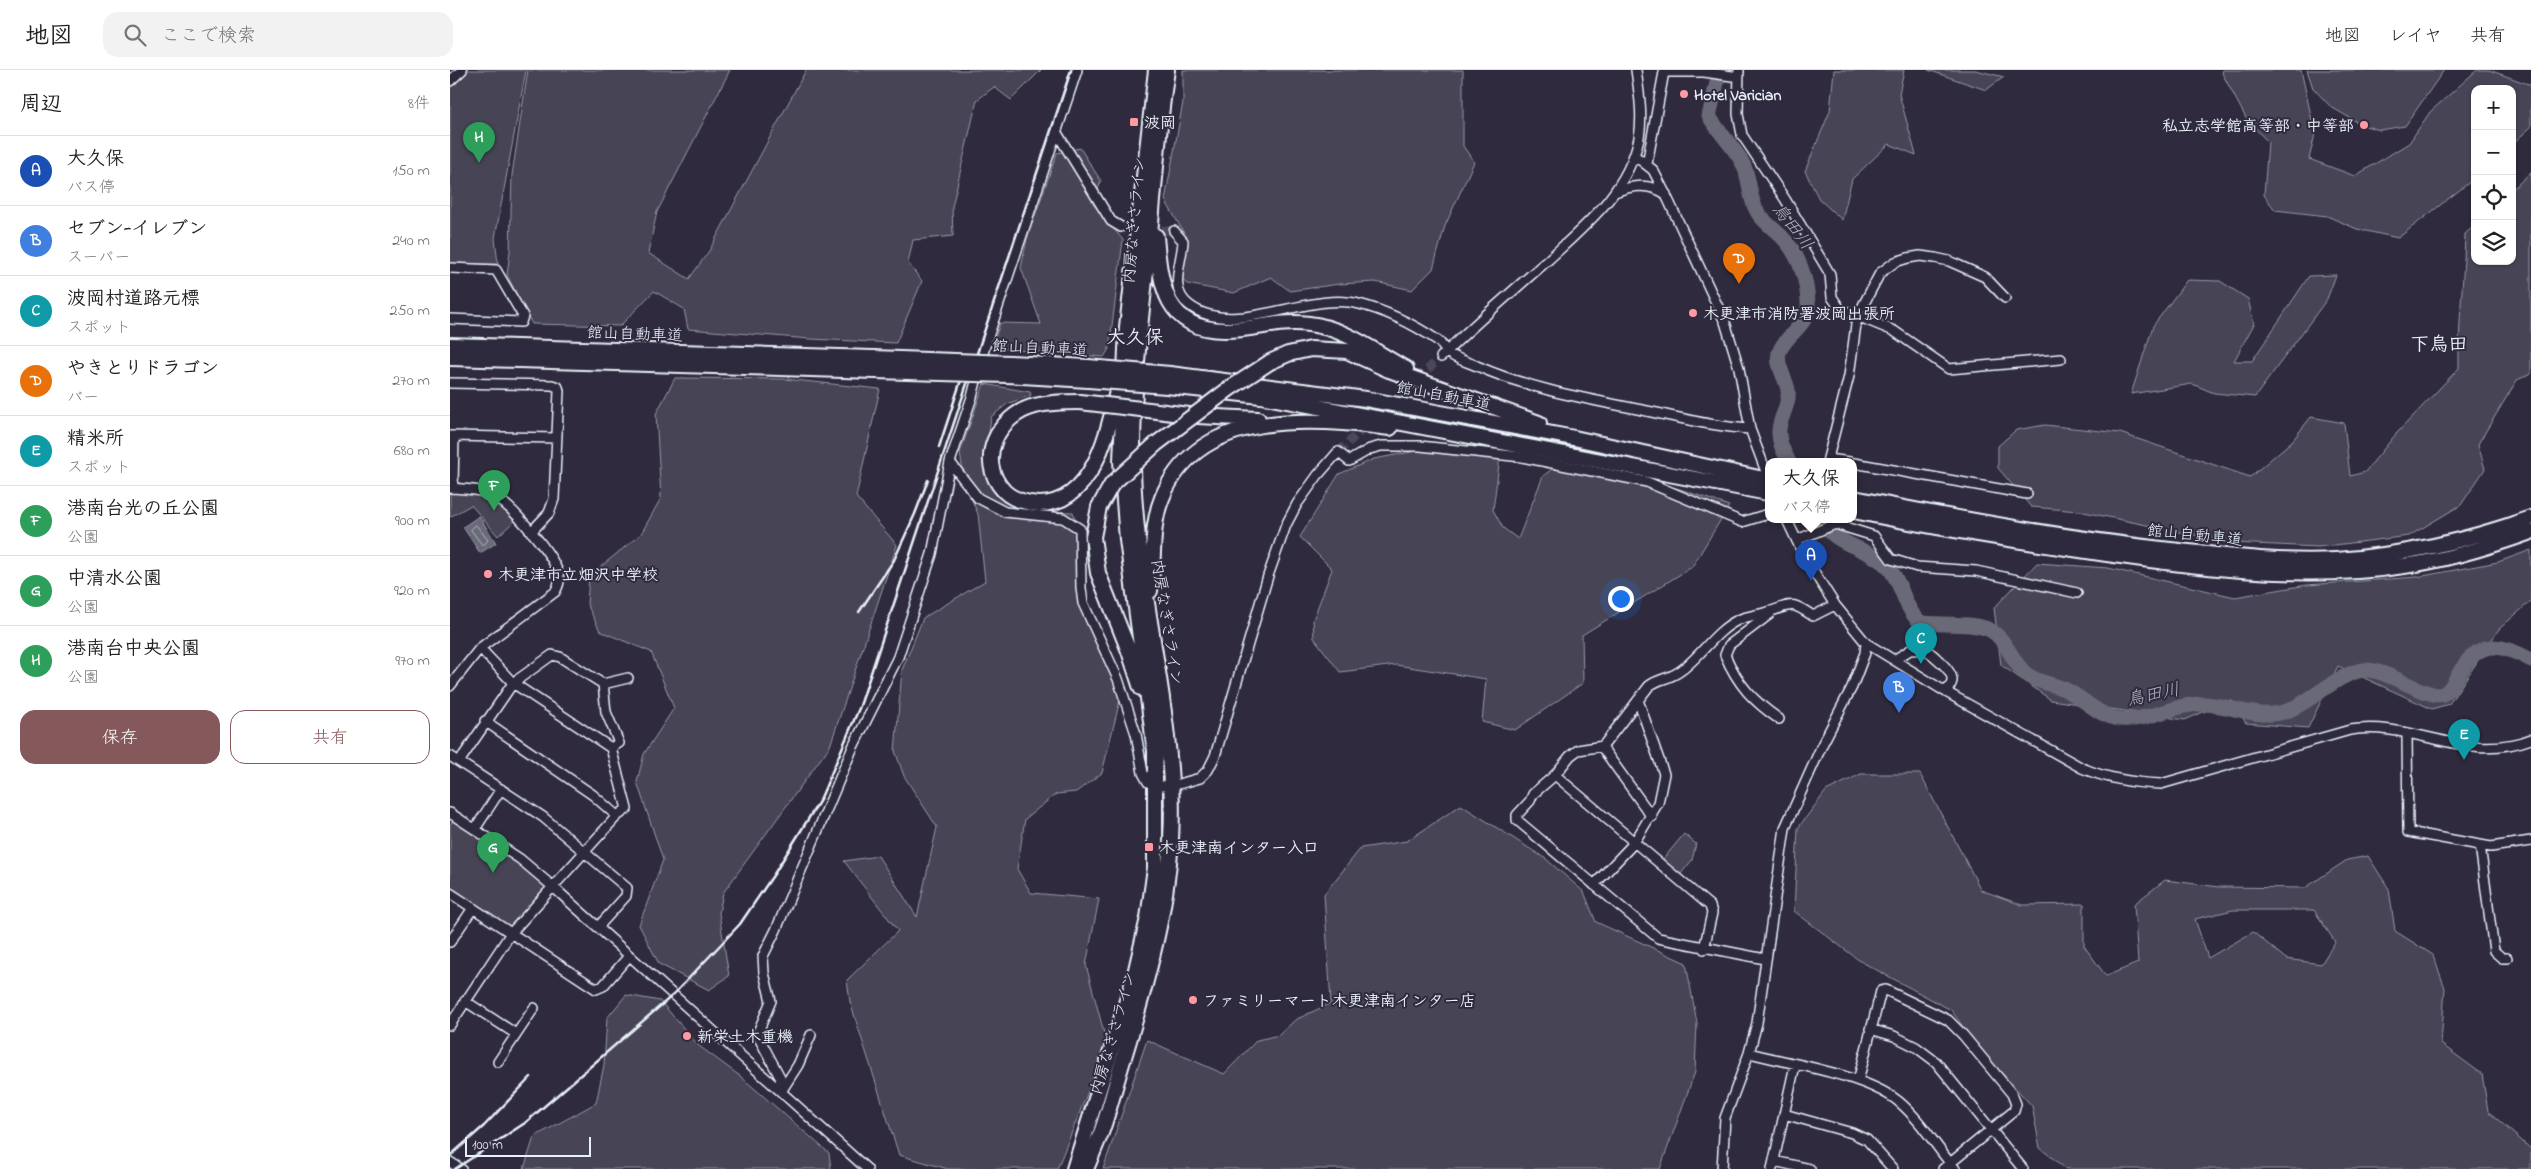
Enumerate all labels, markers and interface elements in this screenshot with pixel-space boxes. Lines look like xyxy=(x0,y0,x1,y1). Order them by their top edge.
search box xyxy=(103,12,453,57)
text: 地図 xyxy=(25,20,73,55)
icon: search xyxy=(121,21,149,49)
text: ここで検索 xyxy=(161,23,256,50)
text: 地図 xyxy=(2325,24,2361,50)
text: レイヤ xyxy=(2389,24,2442,50)
text: 共有 xyxy=(2470,24,2506,50)
place label: Hotel Varician xyxy=(1694,84,1781,108)
map controls xyxy=(2471,85,2516,265)
button: + xyxy=(2471,85,2516,130)
marker: Hotel Varician xyxy=(1678,88,1690,100)
text: 周辺 xyxy=(20,90,62,120)
text: 8件 xyxy=(408,92,430,116)
place label: 波岡 xyxy=(1144,112,1176,136)
place label: 私立志学館高等部・中等部 xyxy=(2162,115,2354,139)
marker: 波岡 xyxy=(1128,116,1140,128)
marker: 私立志学館高等部・中等部 xyxy=(2358,119,2370,131)
pin: H xyxy=(463,122,495,163)
button: − xyxy=(2471,130,2516,175)
text: 大久保 xyxy=(67,146,124,173)
street label: 内房なぎさライン xyxy=(1117,156,1152,285)
text: A xyxy=(31,159,41,183)
text: 150 m xyxy=(392,159,430,183)
button: locate xyxy=(2471,175,2516,220)
text: バス停 xyxy=(67,176,115,200)
water label: 鳥田川 xyxy=(1765,198,1818,257)
text: セブン-イレブン xyxy=(67,216,207,243)
button: layers xyxy=(2471,220,2516,265)
text: B xyxy=(31,229,41,253)
text: 240 m xyxy=(392,229,430,253)
pin: D xyxy=(1723,243,1755,284)
text: スーパー xyxy=(67,246,130,270)
text: 波岡村道路元標 xyxy=(67,286,200,313)
text: C xyxy=(32,299,40,323)
text: 250 m xyxy=(390,299,430,323)
place label: 木更津市消防署波岡出張所 xyxy=(1703,303,1895,327)
marker: 木更津市消防署波岡出張所 xyxy=(1687,307,1699,319)
text: スポット xyxy=(67,316,131,340)
street label: 館山自動車道 xyxy=(587,321,683,349)
district label: 大久保 xyxy=(1106,325,1164,352)
district label: 下烏田 xyxy=(2410,332,2468,359)
street label: 館山自動車道 xyxy=(991,335,1088,363)
text: やきとりドラゴン xyxy=(67,356,219,383)
text: D xyxy=(30,369,42,393)
text: 270 m xyxy=(392,369,430,393)
street label: 館山自動車道 xyxy=(1394,376,1493,418)
text: バー xyxy=(67,386,99,410)
text: 精米所 xyxy=(67,426,124,453)
text: E xyxy=(31,439,41,463)
text: 680 m xyxy=(394,439,430,463)
text: スポット xyxy=(67,456,131,480)
popup xyxy=(1765,458,1857,523)
text: 大久保 xyxy=(1782,466,1840,493)
pin: F xyxy=(478,470,510,511)
text: 港南台光の丘公園 xyxy=(67,496,219,523)
text: バス停 xyxy=(1782,496,1831,520)
text: F xyxy=(31,509,41,533)
text: 900 m xyxy=(395,509,430,533)
street label: 館山自動車道 xyxy=(2146,519,2244,553)
text: 公園 xyxy=(67,526,99,550)
pin: A xyxy=(1795,540,1827,581)
street label: 内房なぎさライン xyxy=(1144,558,1188,687)
place label: 木更津市立畑沢中学校 xyxy=(498,564,658,588)
text: 中清水公園 xyxy=(67,566,162,593)
marker: 木更津市立畑沢中学校 xyxy=(482,568,494,580)
text: G xyxy=(31,579,41,603)
text: 920 m xyxy=(394,579,430,603)
your location xyxy=(1608,586,1634,612)
text: 公園 xyxy=(67,596,99,620)
pin: C xyxy=(1905,623,1937,664)
text: 港南台中央公園 xyxy=(67,636,200,663)
text: H xyxy=(31,649,41,673)
text: 970 m xyxy=(395,649,430,673)
text: 公園 xyxy=(67,666,99,690)
pin: B xyxy=(1883,672,1915,713)
water label: 鳥田川 xyxy=(2124,678,2183,714)
button: 保存 xyxy=(20,710,220,764)
button: 共有 xyxy=(230,710,430,764)
pin: E xyxy=(2448,719,2480,760)
pin: G xyxy=(477,832,509,873)
place label: 木更津南インター入口 xyxy=(1159,837,1319,861)
marker: 木更津南インター入口 xyxy=(1143,841,1155,853)
street label: 内房なぎさライン xyxy=(1085,969,1143,1098)
place label: ファミリーマート木更津南インター店 xyxy=(1203,990,1476,1014)
marker: ファミリーマート木更津南インター店 xyxy=(1187,994,1199,1006)
place label: 新栄土木重機 xyxy=(697,1026,793,1050)
marker: 新栄土木重機 xyxy=(681,1030,693,1042)
scale bar xyxy=(465,1134,591,1157)
text: 100 m xyxy=(472,1135,503,1156)

